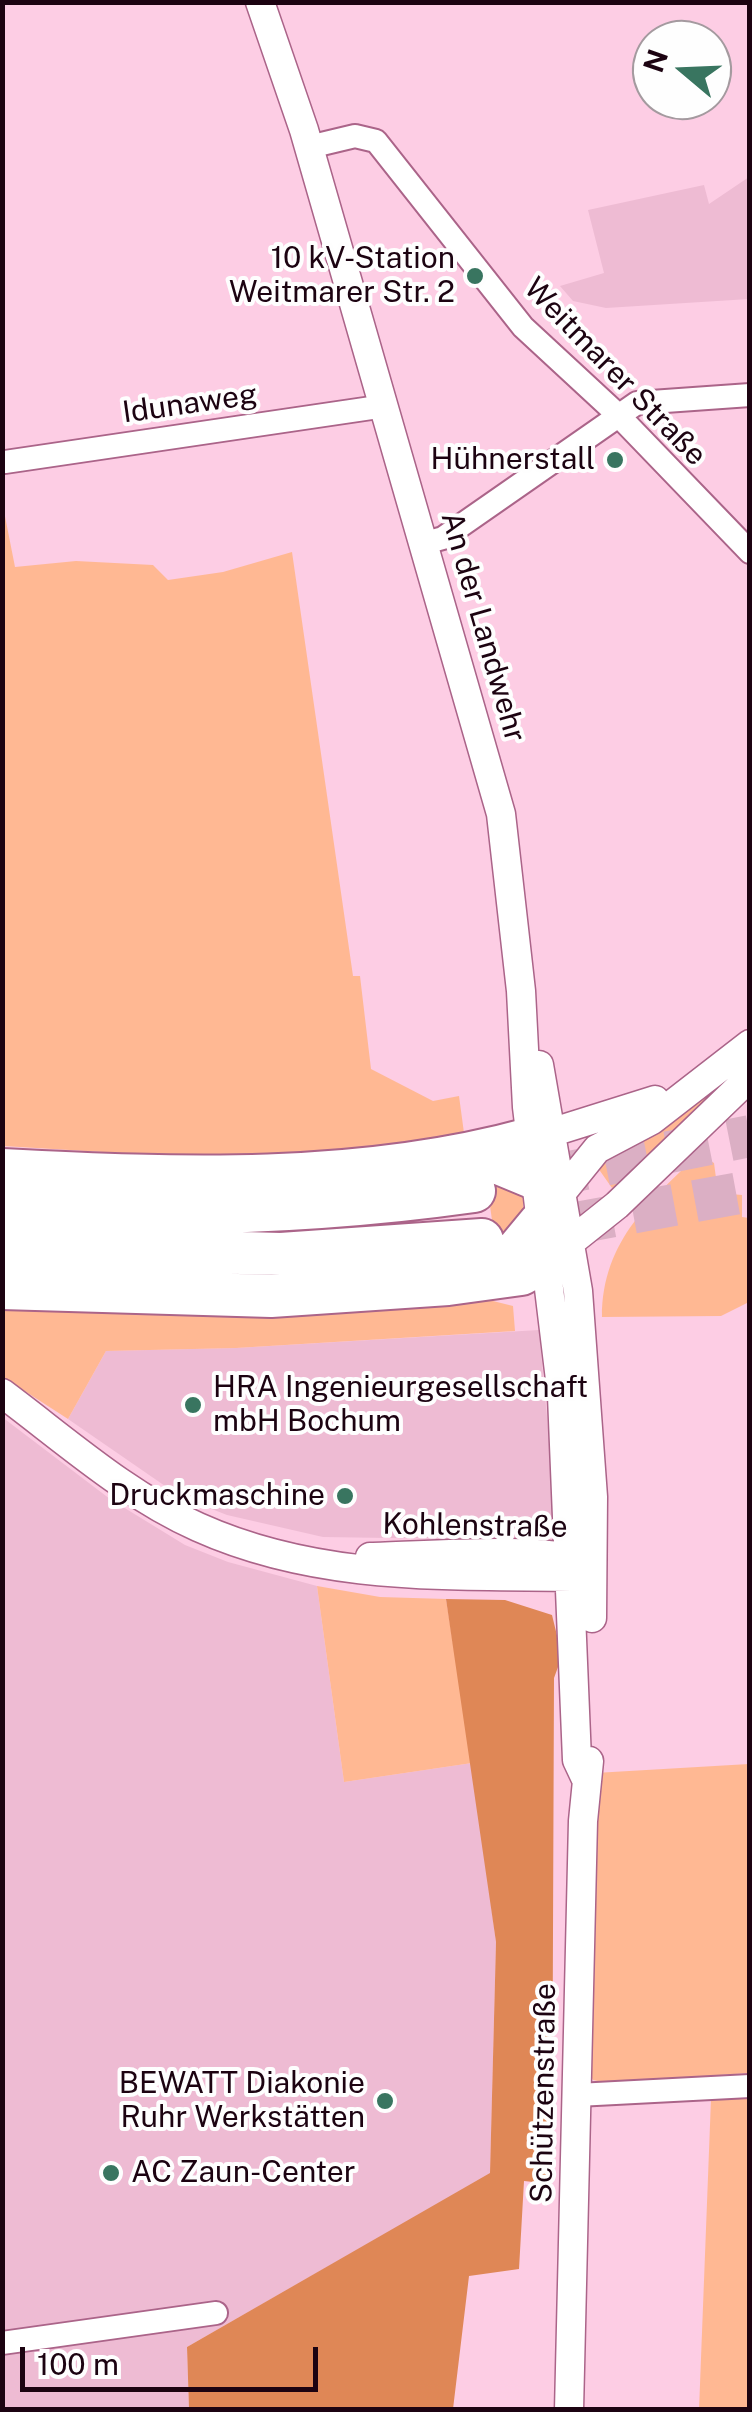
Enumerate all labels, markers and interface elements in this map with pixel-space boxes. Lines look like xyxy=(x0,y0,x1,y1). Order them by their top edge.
north arrow xyxy=(632,20,732,120)
text: N xyxy=(636,45,674,76)
place label: 10 kV-Station Weitmarer Str. 2 xyxy=(229,241,455,312)
marker: 10 kV-Station Weitmarer Str. 2 xyxy=(464,265,486,287)
street label: Weitmarer Straße xyxy=(516,271,714,473)
street label: Idunaweg xyxy=(120,377,260,431)
place label: Hühnerstall xyxy=(430,442,595,478)
marker: Hühnerstall xyxy=(604,449,626,471)
street label: An der Landwehr xyxy=(433,508,533,746)
place label: HRA Ingenieurgesellschaft mbH Bochum xyxy=(213,1370,588,1440)
marker: HRA Ingenieurgesellschaft mbH Bochum xyxy=(182,1394,204,1416)
place label: Druckmaschine xyxy=(109,1478,325,1514)
marker: Druckmaschine xyxy=(334,1485,356,1507)
street label: Kohlenstraße xyxy=(382,1506,568,1546)
street label: Schützenstraße xyxy=(524,1983,564,2203)
place label: BEWATT Diakonie Ruhr Werkstätten xyxy=(119,2066,365,2136)
marker: BEWATT Diakonie Ruhr Werkstätten xyxy=(374,2090,396,2112)
place label: AC Zaun-Center xyxy=(131,2155,356,2191)
marker: AC Zaun-Center xyxy=(100,2162,122,2184)
scale bar xyxy=(25,2327,322,2389)
text: 100 m xyxy=(37,2346,119,2382)

